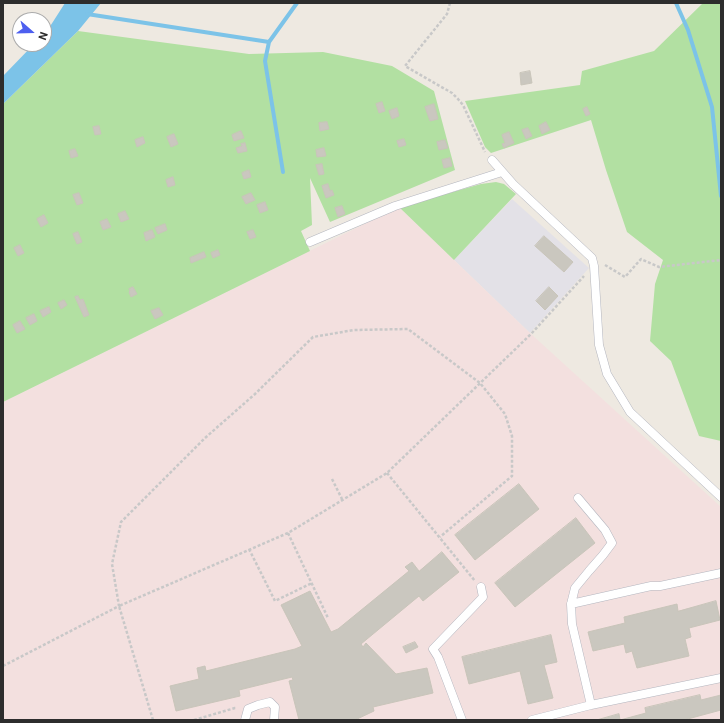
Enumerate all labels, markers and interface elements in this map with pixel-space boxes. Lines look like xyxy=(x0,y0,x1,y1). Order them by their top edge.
north arrow xyxy=(12,12,52,52)
text: N xyxy=(35,30,50,42)

